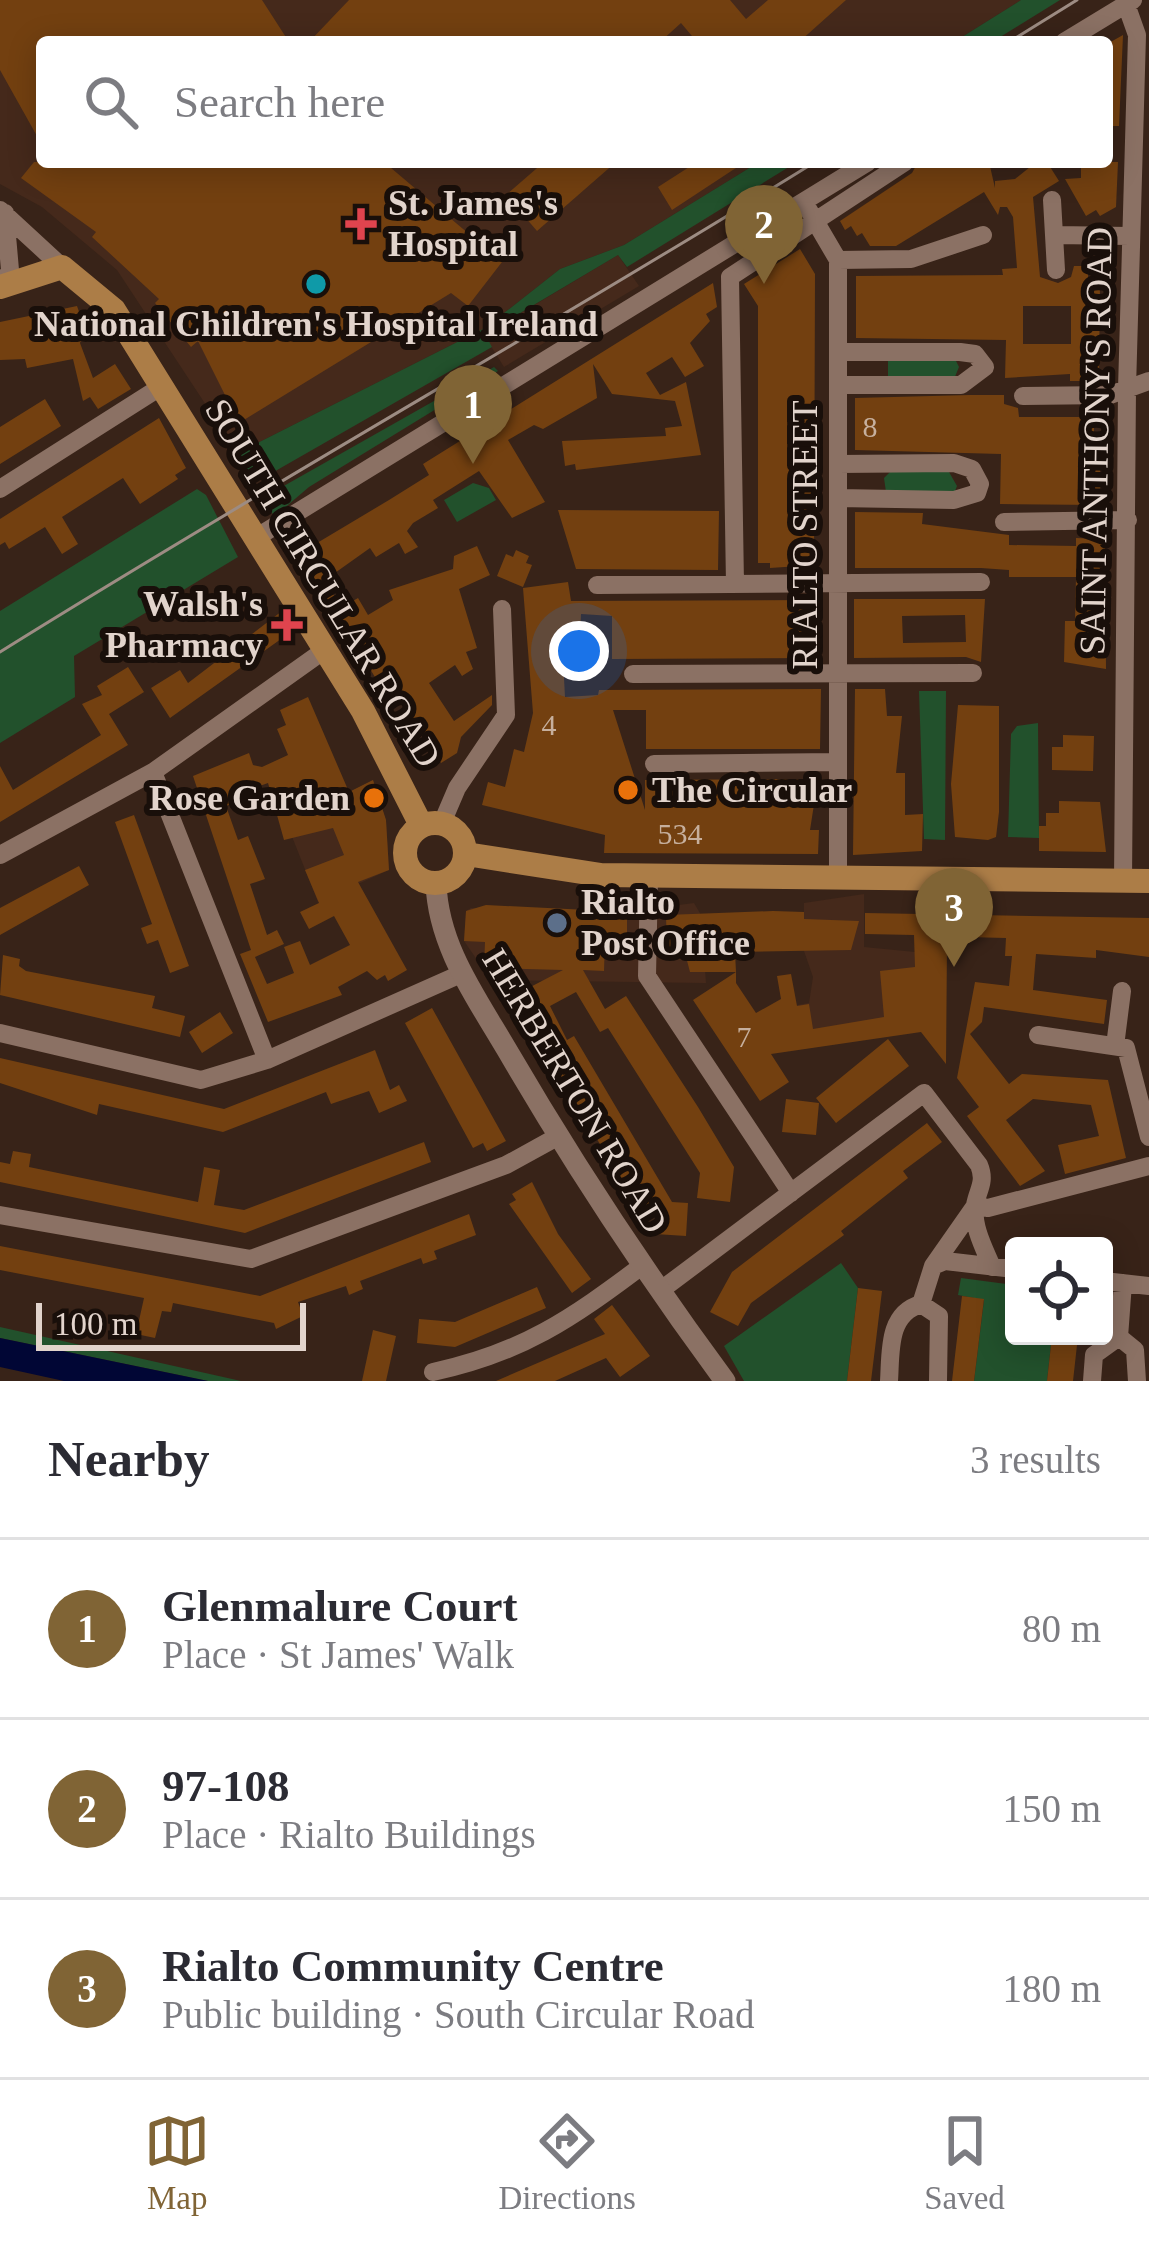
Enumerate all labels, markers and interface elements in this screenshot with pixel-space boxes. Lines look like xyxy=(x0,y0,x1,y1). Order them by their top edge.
search box xyxy=(36,36,1113,168)
icon: search xyxy=(78,69,144,135)
text: Search here xyxy=(174,77,385,127)
place label: St. James's Hospital xyxy=(388,183,558,264)
pin: 2 xyxy=(725,185,803,284)
marker: St. James's Hospital xyxy=(345,208,377,240)
street label: SAINT ANTHONY'S ROAD xyxy=(1072,227,1120,655)
marker: National Children's Hospital Ireland xyxy=(303,271,329,297)
place label: National Children's Hospital Ireland xyxy=(34,304,598,344)
pin: 1 xyxy=(434,365,512,464)
street label: SOUTH CIRCULAR ROAD xyxy=(197,392,449,774)
street label: RIALTO STREET xyxy=(785,400,825,670)
house number: 8 xyxy=(863,410,878,443)
place label: Walsh's Pharmacy xyxy=(105,584,263,665)
marker: Walsh's Pharmacy xyxy=(274,612,300,638)
your location xyxy=(549,621,609,681)
house number: 4 xyxy=(542,708,557,741)
place label: The Circular xyxy=(652,770,852,810)
marker: The Circular xyxy=(615,777,641,803)
place label: Rose Garden xyxy=(149,778,350,818)
marker: Rose Garden xyxy=(361,785,387,811)
house number: 534 xyxy=(658,817,703,850)
pin: 3 xyxy=(915,868,993,967)
place label: Rialto Post Office xyxy=(581,882,750,963)
marker: Rialto Post Office xyxy=(544,910,570,936)
street label: HERBERTON ROAD xyxy=(474,942,676,1240)
house number: 7 xyxy=(737,1020,752,1053)
map controls xyxy=(1005,1237,1113,1345)
button: locate xyxy=(1005,1237,1113,1345)
scale bar xyxy=(36,1297,306,1350)
text: 100 m xyxy=(54,1306,137,1342)
text: Nearby xyxy=(48,1431,209,1487)
text: 3 results xyxy=(970,1438,1101,1481)
text: Glenmalure Court xyxy=(162,1581,517,1631)
text: 1 xyxy=(77,1607,97,1650)
text: 80 m xyxy=(1022,1607,1101,1650)
text: Place · St James' Walk xyxy=(162,1633,514,1676)
text: 97-108 xyxy=(162,1761,290,1811)
text: 2 xyxy=(77,1787,97,1830)
text: 150 m xyxy=(1002,1787,1101,1830)
text: Place · Rialto Buildings xyxy=(162,1813,536,1856)
text: Rialto Community Centre xyxy=(162,1941,664,1991)
text: 3 xyxy=(77,1967,97,2010)
text: 180 m xyxy=(1002,1967,1101,2010)
text: Public building · South Circular Road xyxy=(162,1993,755,2036)
tab: Map xyxy=(144,2108,210,2217)
tab: Directions xyxy=(498,2108,636,2217)
tab: Saved xyxy=(924,2108,1005,2217)

